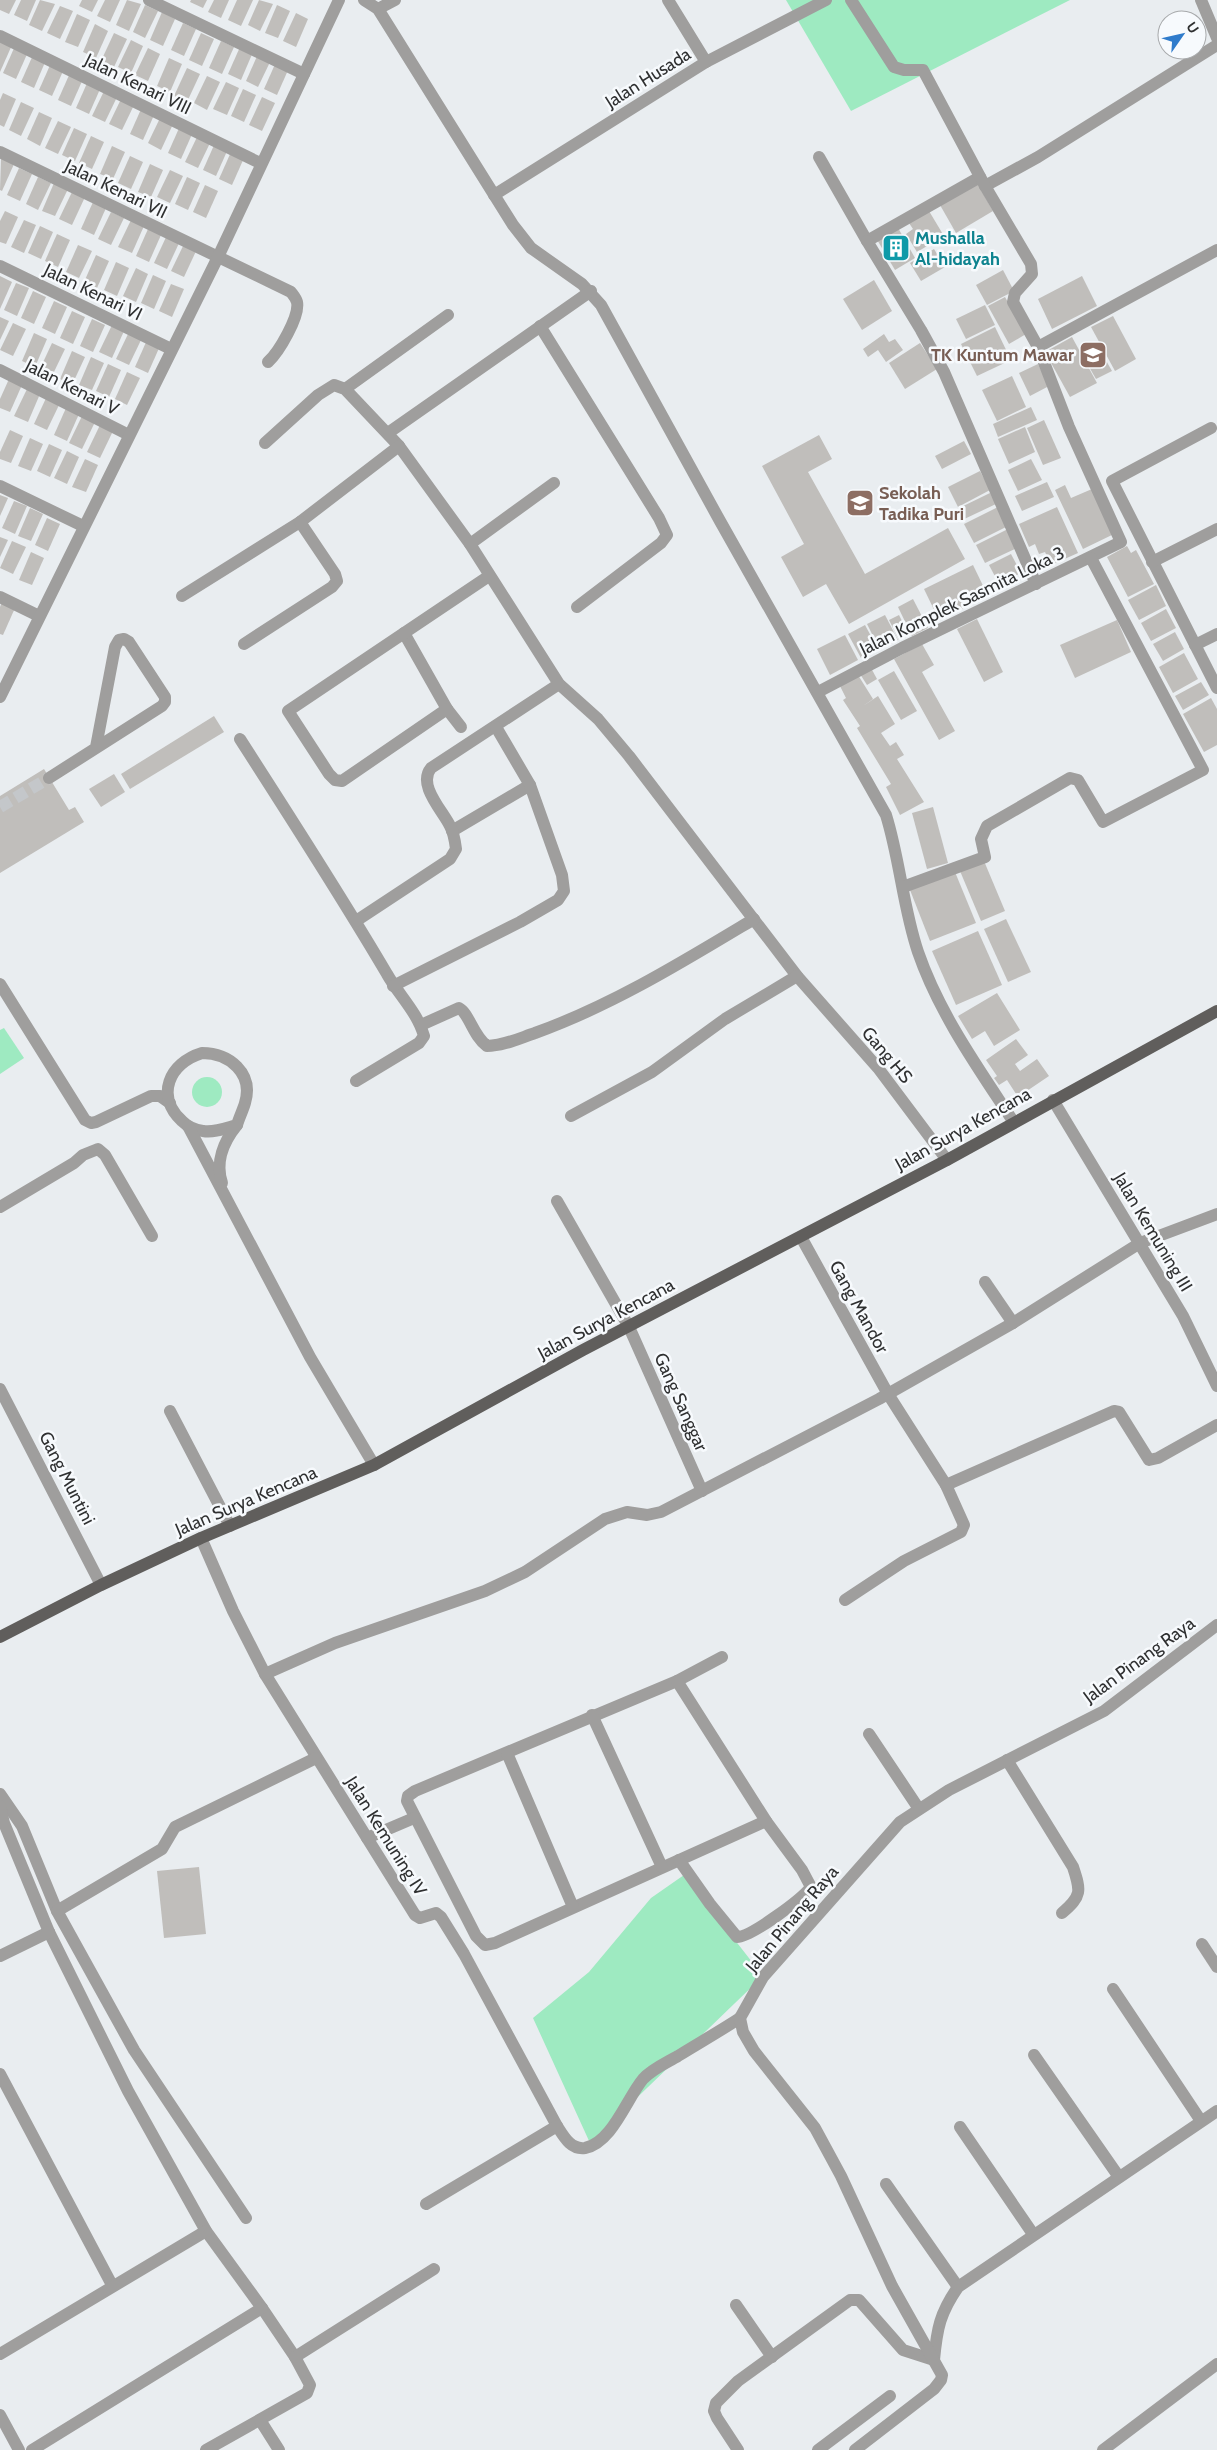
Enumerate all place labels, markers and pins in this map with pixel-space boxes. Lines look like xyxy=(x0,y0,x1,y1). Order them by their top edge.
place label: Mushalla Al-hidayah xyxy=(915,227,1000,270)
building icon: Mushalla Al-hidayah xyxy=(881,233,911,263)
school or university icon: TK Kuntum Mawar xyxy=(1078,340,1108,370)
place label: TK Kuntum Mawar xyxy=(931,344,1074,366)
place label: Sekolah Tadika Puri xyxy=(879,482,964,525)
school or university icon: Sekolah Tadika Puri xyxy=(845,488,875,518)

